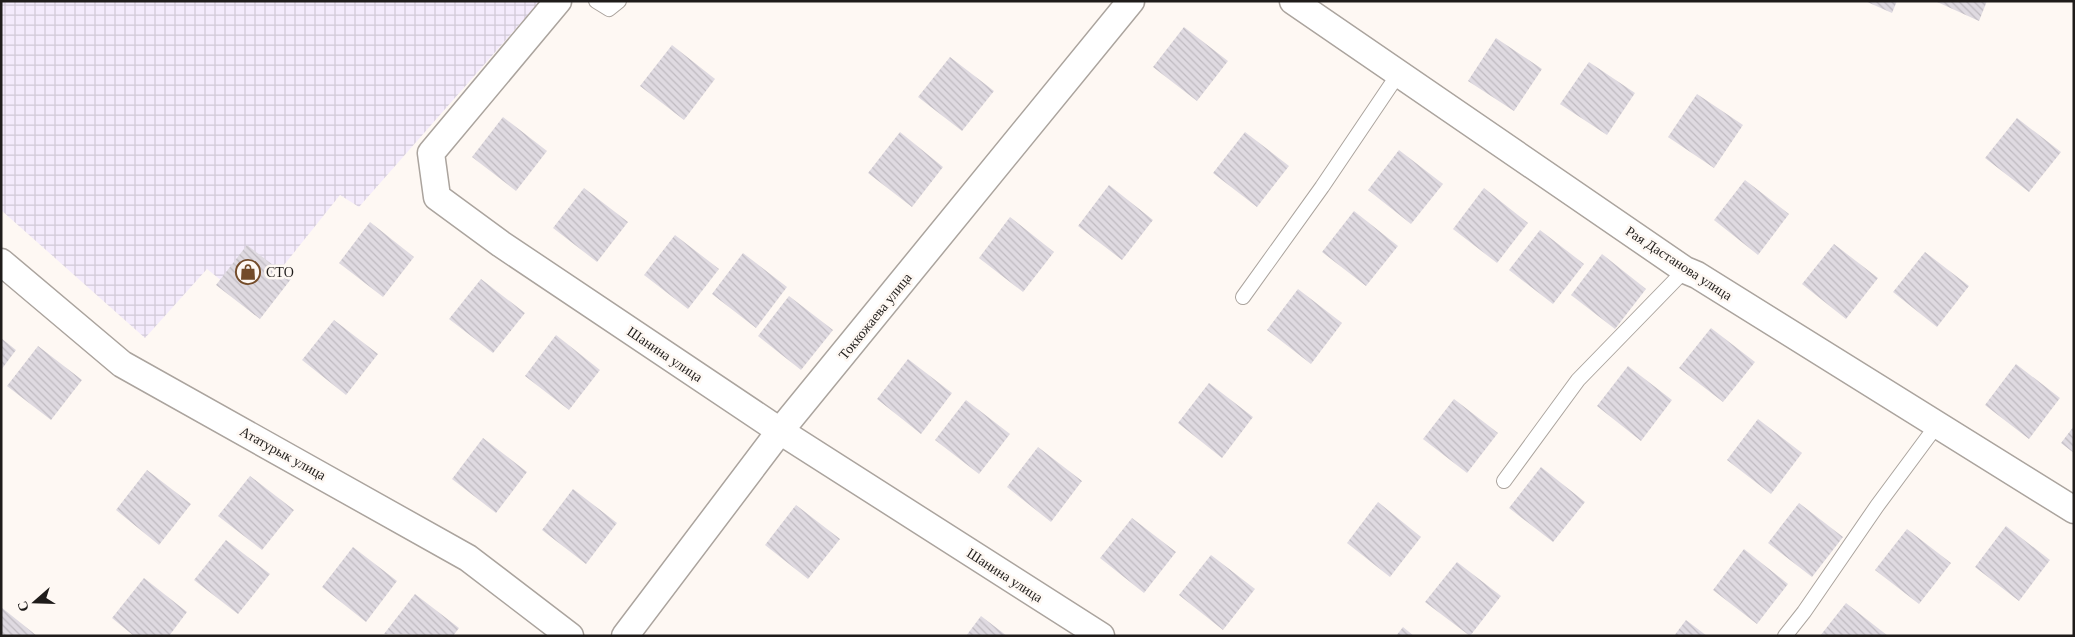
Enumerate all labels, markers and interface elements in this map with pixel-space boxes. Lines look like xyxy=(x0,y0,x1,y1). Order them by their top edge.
street label: Рая Дастанова улица xyxy=(1623,223,1735,304)
shop icon: СТО xyxy=(235,259,261,285)
place label: СТО xyxy=(266,265,294,280)
street label: Токкожаева улица xyxy=(836,269,915,363)
street label: Шанина улица xyxy=(624,324,706,385)
street label: Ататурык улица xyxy=(237,424,329,484)
street label: Шанина улица xyxy=(964,545,1046,606)
north arrow xyxy=(10,577,60,627)
text: С xyxy=(14,599,32,614)

